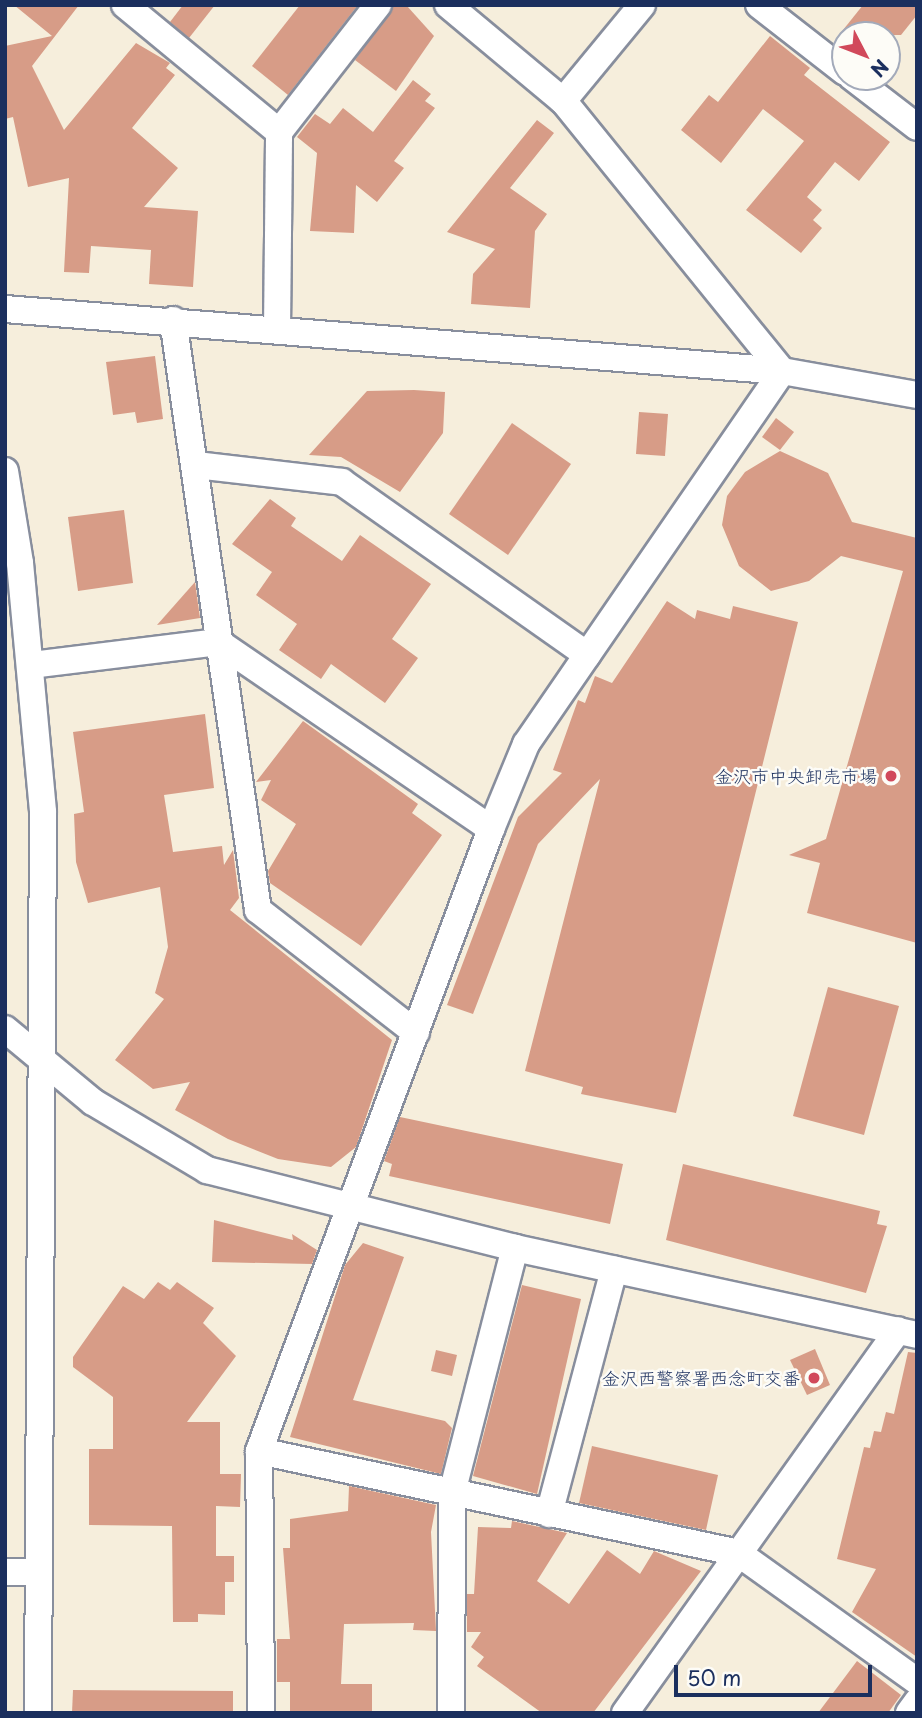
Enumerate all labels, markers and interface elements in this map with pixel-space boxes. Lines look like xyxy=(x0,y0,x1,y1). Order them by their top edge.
north arrow xyxy=(831,21,901,91)
text: N xyxy=(865,54,896,84)
place label: 金沢市中央卸売市場 xyxy=(715,765,877,787)
marker: 金沢市中央卸売市場 xyxy=(883,768,899,784)
place label: 金沢西警察署西念町交番 xyxy=(602,1367,800,1389)
marker: 金沢西警察署西念町交番 xyxy=(806,1370,822,1386)
scale bar xyxy=(677,1652,875,1696)
text: 50 m xyxy=(687,1661,741,1693)

